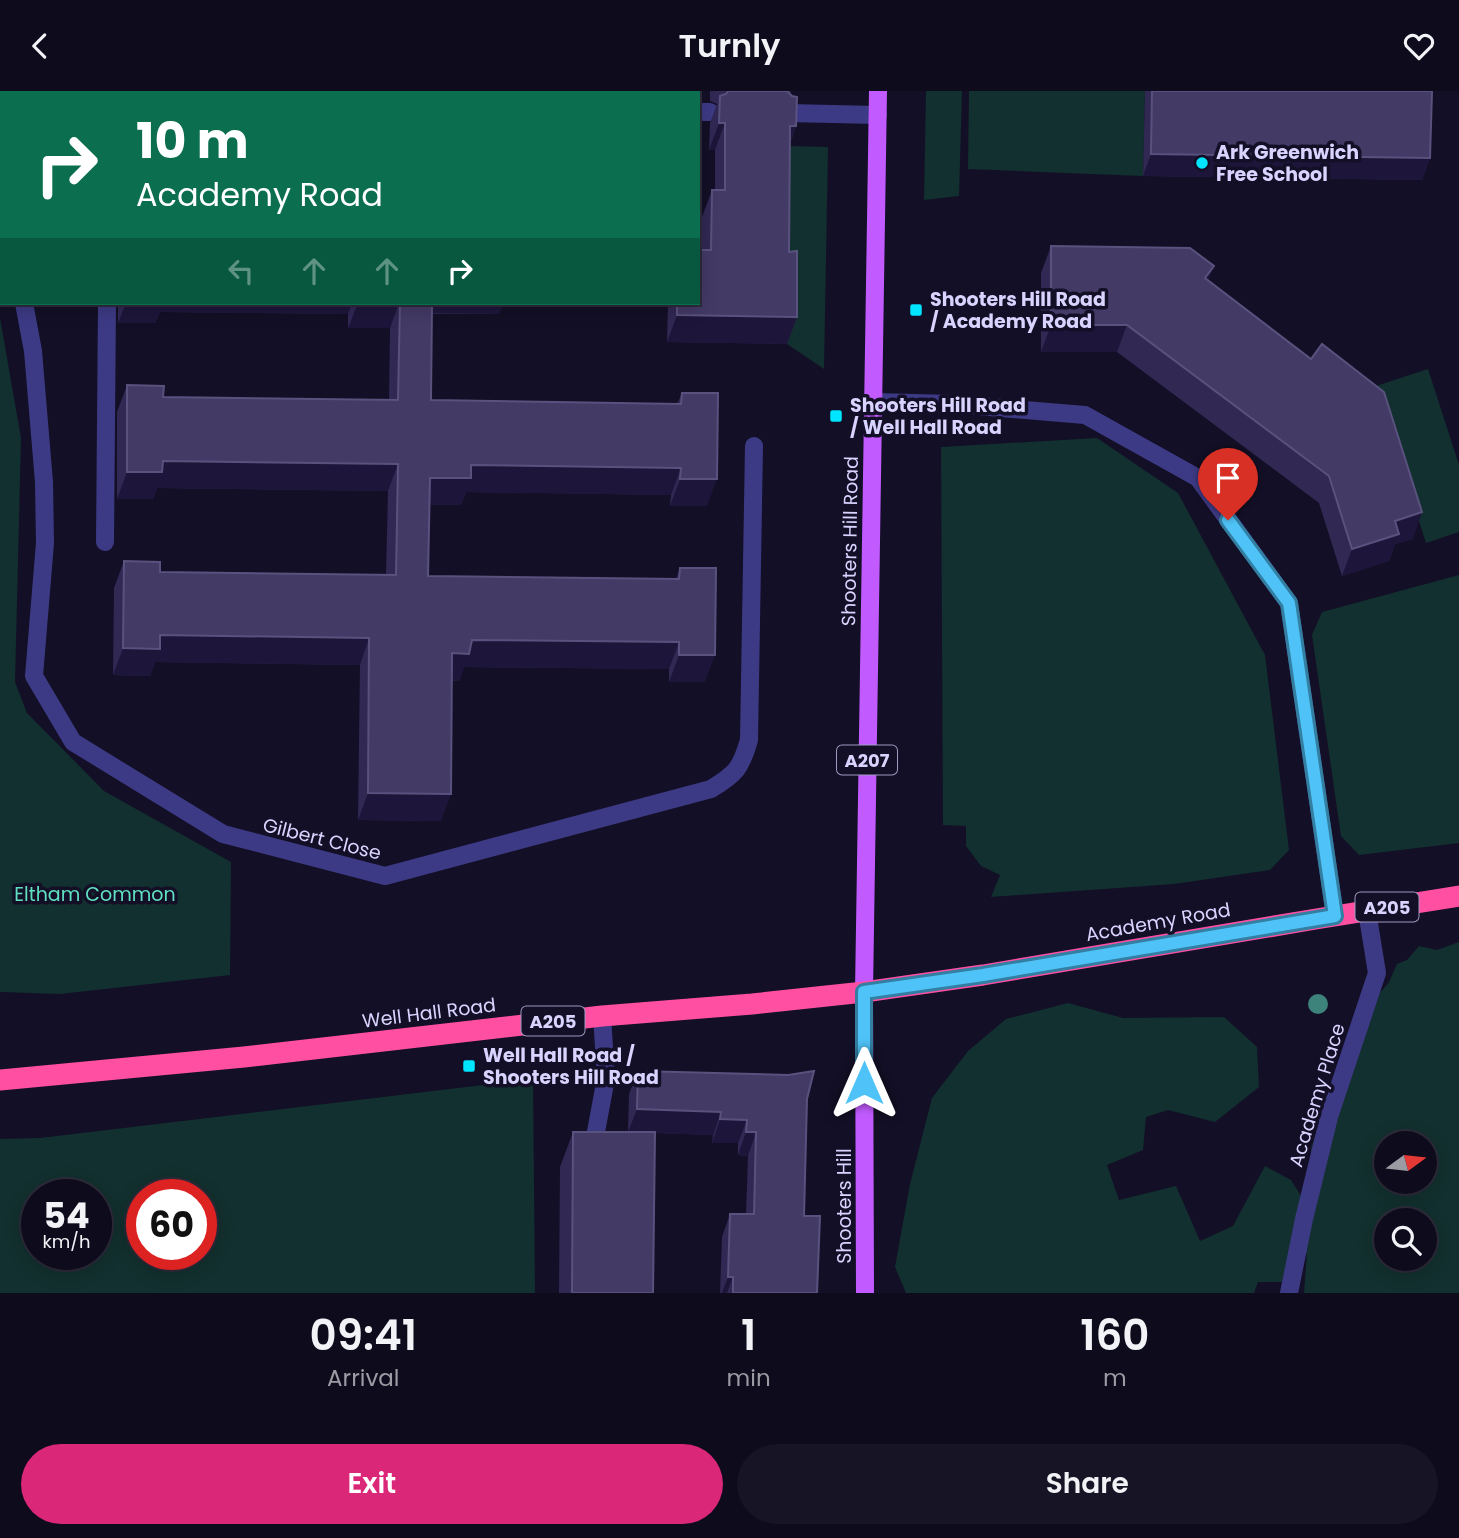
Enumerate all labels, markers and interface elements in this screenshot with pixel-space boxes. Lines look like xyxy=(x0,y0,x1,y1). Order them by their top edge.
text: Turnly xyxy=(679,23,780,68)
icon: back xyxy=(21,27,59,65)
icon: heart xyxy=(1400,27,1438,65)
text: 10 m xyxy=(136,107,249,175)
icon: right xyxy=(21,119,112,210)
place label: Ark Greenwich Free School xyxy=(1216,139,1359,188)
marker: Ark Greenwich Free School xyxy=(1194,155,1210,171)
text: Academy Road xyxy=(136,172,383,217)
icon: left xyxy=(222,252,260,290)
icon: ahead xyxy=(295,252,333,290)
icon: ahead xyxy=(368,252,406,290)
icon: right xyxy=(441,252,479,290)
place label: Shooters Hill Road / Academy Road xyxy=(930,286,1106,335)
marker: Shooters Hill Road / Academy Road xyxy=(908,302,924,318)
place label: Shooters Hill Road / Well Hall Road xyxy=(850,392,1026,441)
marker: Shooters Hill Road / Well Hall Road xyxy=(828,408,844,424)
pin xyxy=(1198,448,1258,520)
street label: Shooters Hill Road xyxy=(835,456,865,626)
icon: arrive xyxy=(1209,459,1247,497)
road number: A207 xyxy=(837,745,897,775)
street label: Gilbert Close xyxy=(260,811,384,867)
park label: Eltham Common xyxy=(14,881,176,908)
road number: A205 xyxy=(1356,893,1418,921)
street label: Academy Road xyxy=(1083,896,1233,948)
street label: Well Hall Road xyxy=(361,991,497,1035)
road number: A205 xyxy=(522,1007,584,1036)
street label: Academy Place xyxy=(1282,1020,1352,1170)
place label: Well Hall Road / Shooters Hill Road xyxy=(483,1042,659,1091)
position arrow xyxy=(827,1046,901,1120)
marker: Well Hall Road / Shooters Hill Road xyxy=(461,1058,477,1074)
north arrow xyxy=(1374,1131,1437,1193)
map controls xyxy=(1374,1131,1437,1271)
street label: Shooters Hill xyxy=(831,1148,858,1264)
speed limit sign: 60 xyxy=(126,1179,217,1270)
text: 54 xyxy=(43,1191,90,1240)
button: search xyxy=(1374,1208,1437,1271)
text: km/h xyxy=(43,1229,90,1254)
text: 09:41 xyxy=(310,1306,417,1365)
text: 1 xyxy=(741,1306,756,1365)
text: 160 xyxy=(1080,1306,1149,1365)
text: Arrival xyxy=(327,1362,400,1394)
text: min xyxy=(727,1362,771,1394)
text: m xyxy=(1103,1362,1127,1394)
button: Exit xyxy=(21,1444,723,1524)
button: Share xyxy=(737,1444,1438,1524)

